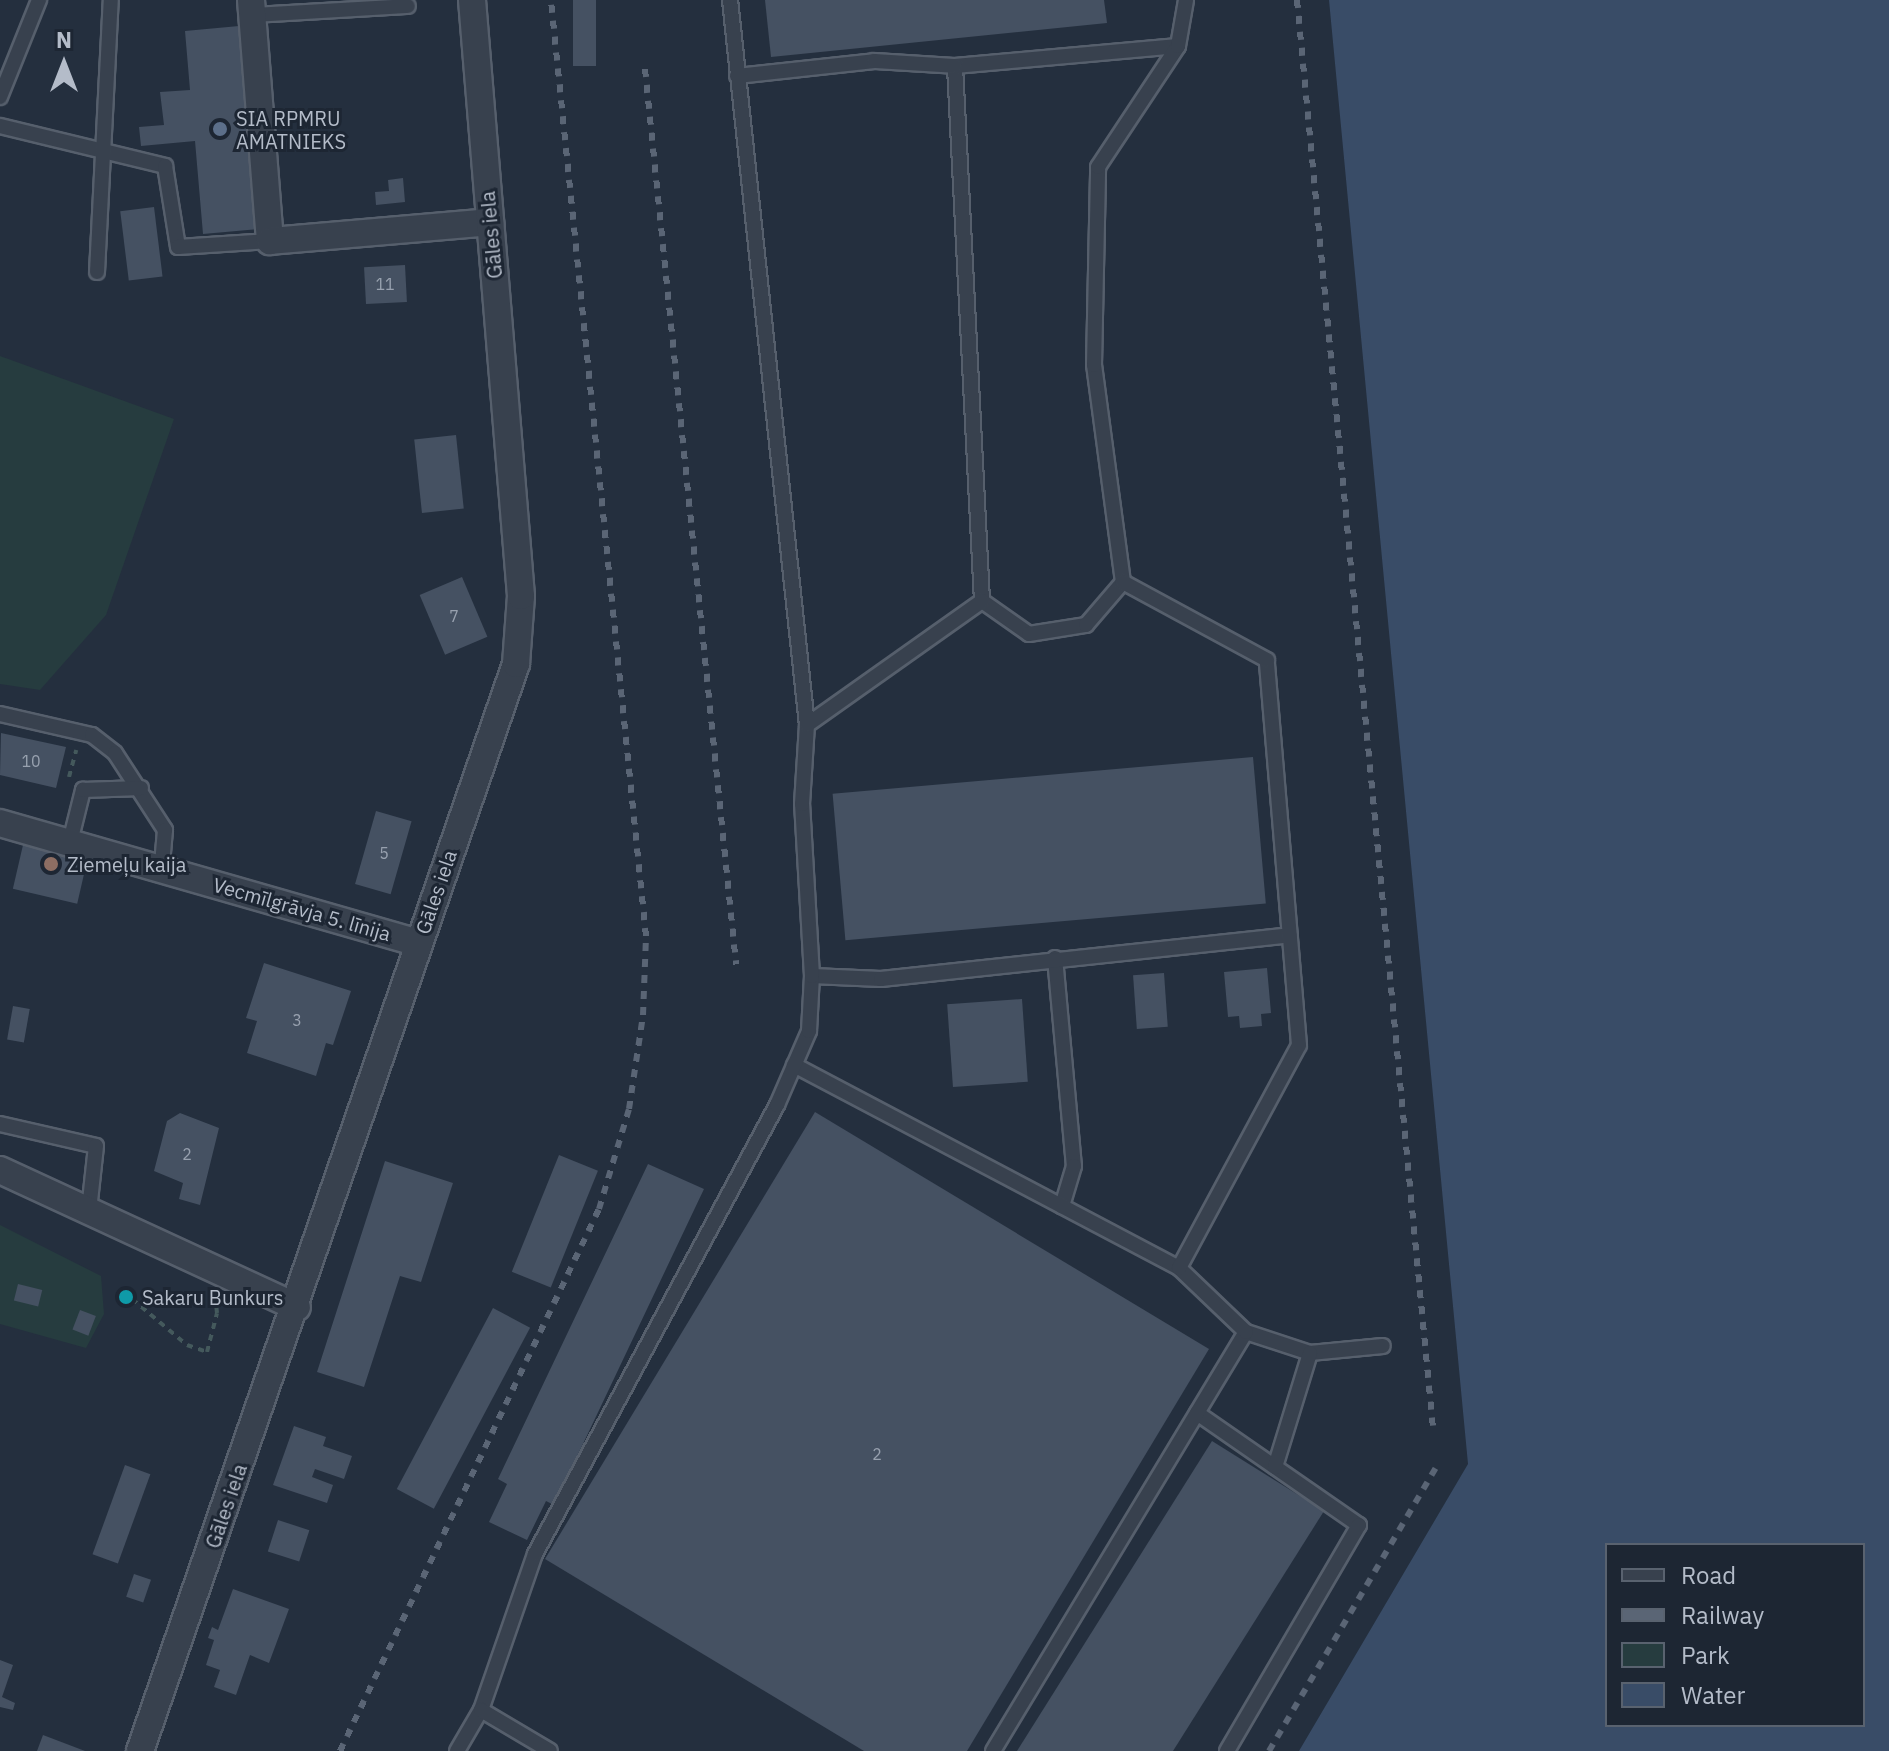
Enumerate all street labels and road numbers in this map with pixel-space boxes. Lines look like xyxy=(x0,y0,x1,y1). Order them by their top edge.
street label: Gāles iela xyxy=(475,190,507,280)
street label: Gāles iela xyxy=(410,847,462,937)
street label: Vecmīlgrāvja 5. līnija xyxy=(210,872,394,946)
street label: Gāles iela xyxy=(200,1461,252,1551)

